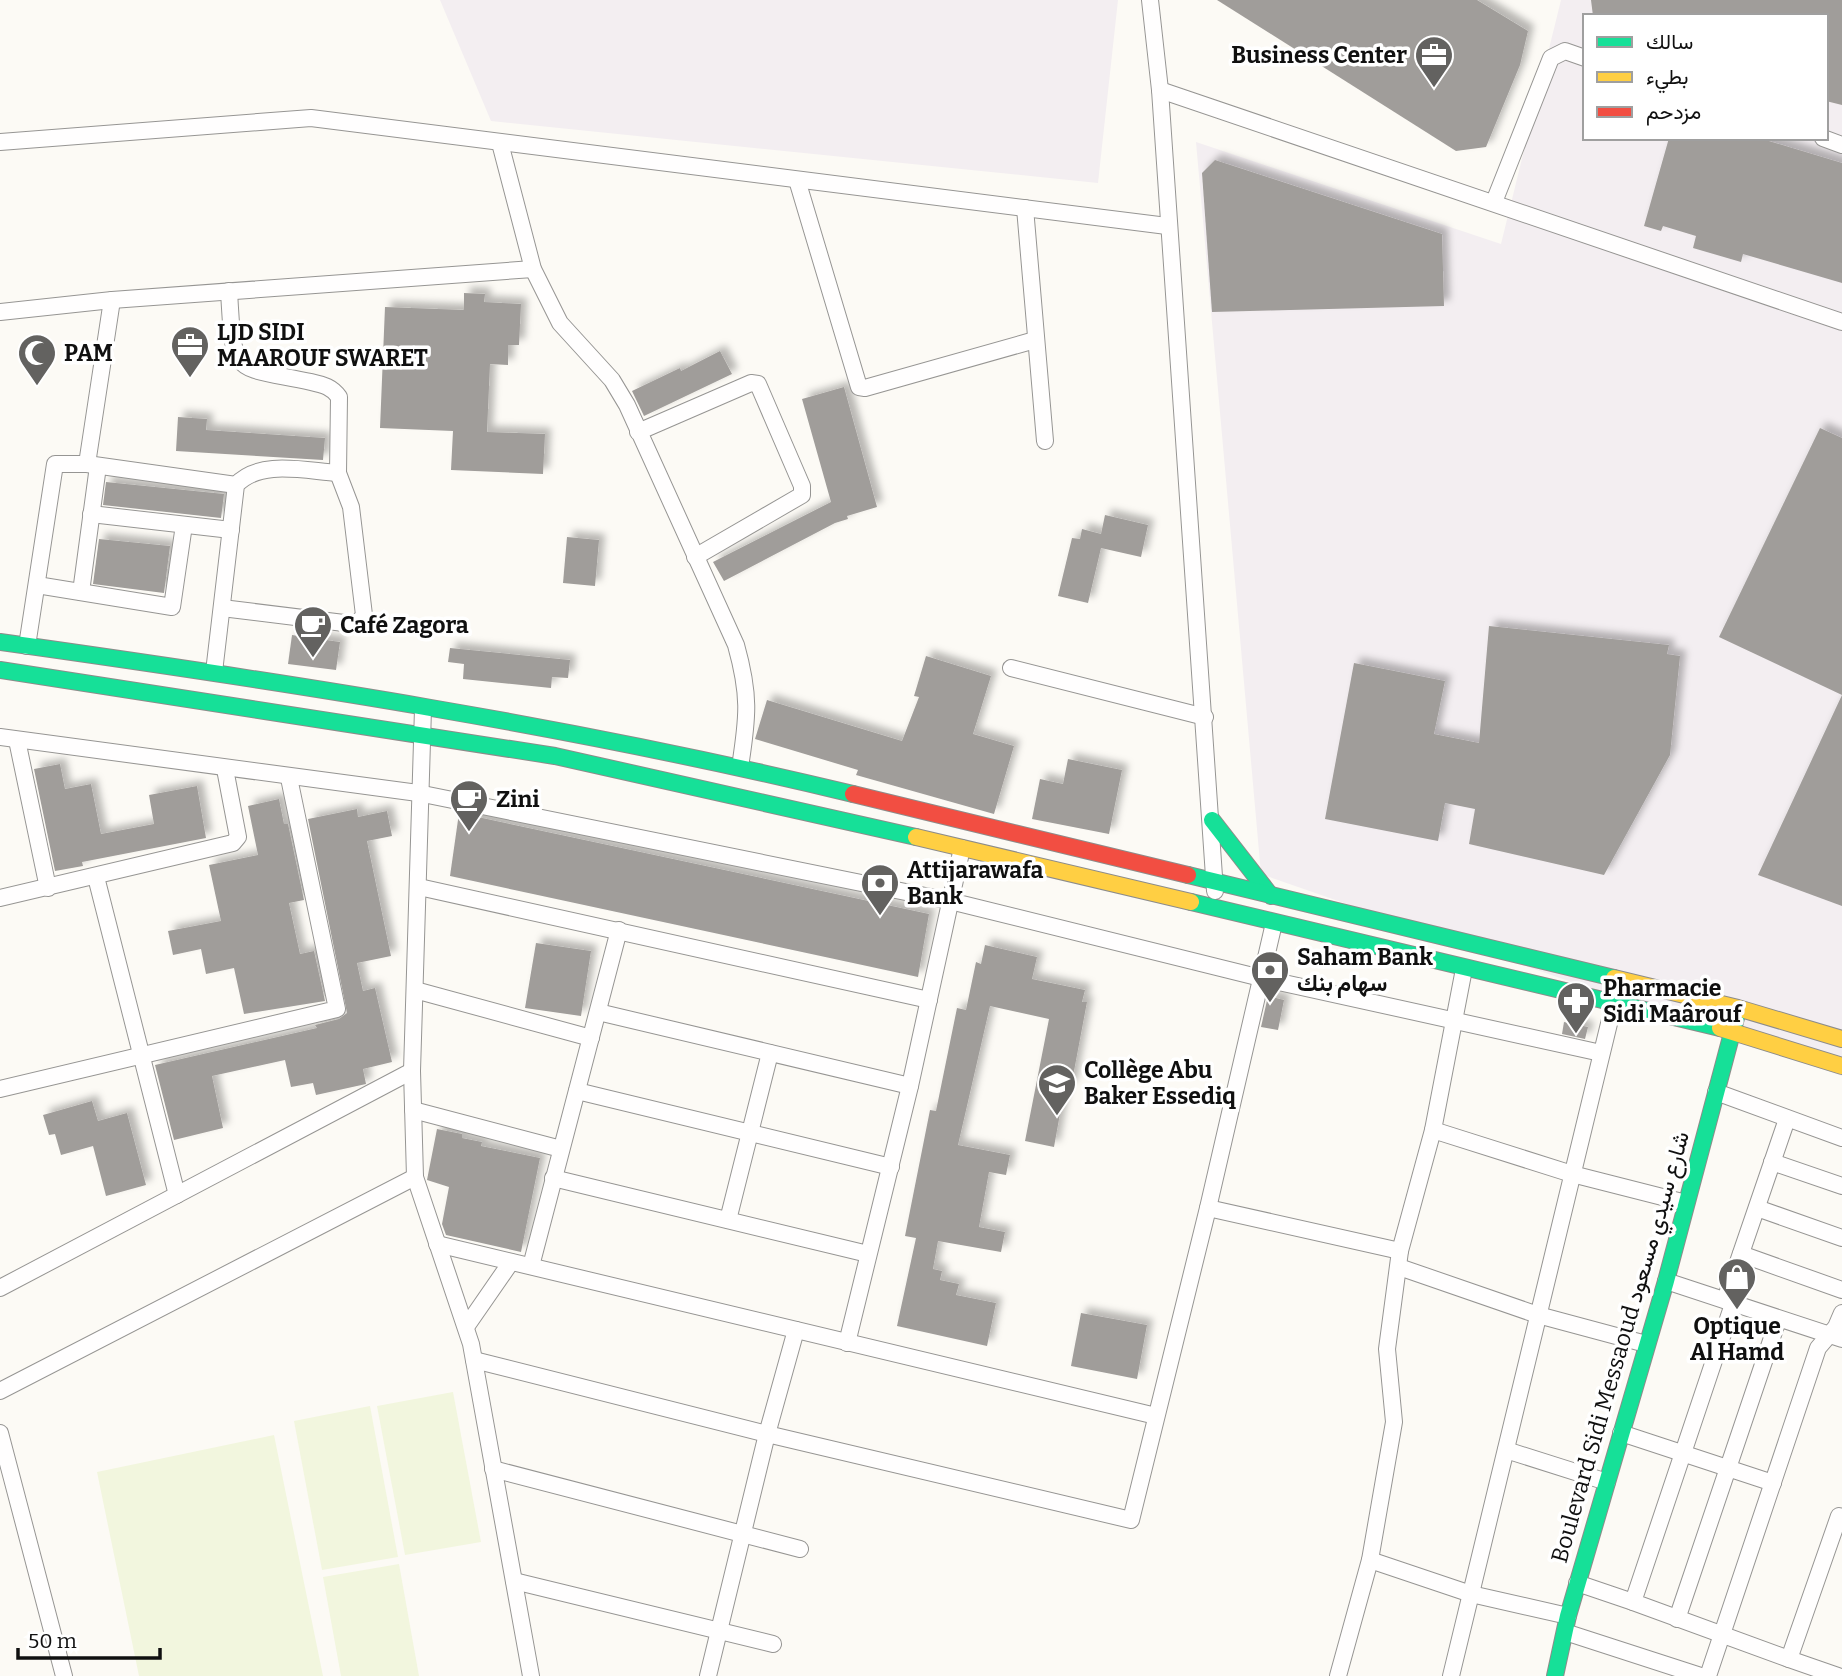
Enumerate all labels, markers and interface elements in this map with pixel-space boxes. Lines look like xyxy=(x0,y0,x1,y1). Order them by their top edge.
legend xyxy=(1583,14,1828,140)
text: سالك xyxy=(1646,29,1693,55)
office icon: Business Center xyxy=(1413,34,1455,89)
place label: Business Center xyxy=(1231,41,1407,69)
text: بطيء xyxy=(1646,64,1689,94)
text: مزدحم xyxy=(1646,99,1701,126)
place label: LJD SIDI MAAROUF SWARET xyxy=(217,318,428,372)
office icon: LJD SIDI MAAROUF SWARET xyxy=(169,324,211,379)
mosque icon: PAM xyxy=(16,332,58,387)
place label: PAM xyxy=(64,339,113,367)
cafe icon: Café Zagora xyxy=(292,604,334,659)
place label: Café Zagora xyxy=(340,611,469,639)
cafe icon: Zini xyxy=(448,778,490,833)
place label: Zini xyxy=(496,785,540,813)
place label: Attijarawafa Bank xyxy=(907,856,1044,910)
bank icon: Attijarawafa Bank xyxy=(859,862,901,917)
place label: Saham Bank سهام بنك xyxy=(1297,943,1433,998)
bank icon: Saham Bank سهام بنك xyxy=(1249,949,1291,1004)
place label: Pharmacie Sidi Maârouf xyxy=(1603,974,1743,1028)
pharmacy icon: Pharmacie Sidi Maârouf xyxy=(1555,980,1597,1035)
place label: Collège Abu Baker Essediq xyxy=(1084,1056,1236,1110)
school or university icon: Collège Abu Baker Essediq xyxy=(1036,1062,1078,1117)
street label: Boulevard Sidi Messaoud شارع سيدي مسعود xyxy=(1545,1128,1700,1567)
shop icon: Optique Al Hamd xyxy=(1716,1256,1758,1311)
place label: Optique Al Hamd xyxy=(1690,1312,1784,1366)
scale bar xyxy=(18,1616,159,1660)
text: 50 m xyxy=(28,1628,77,1654)

